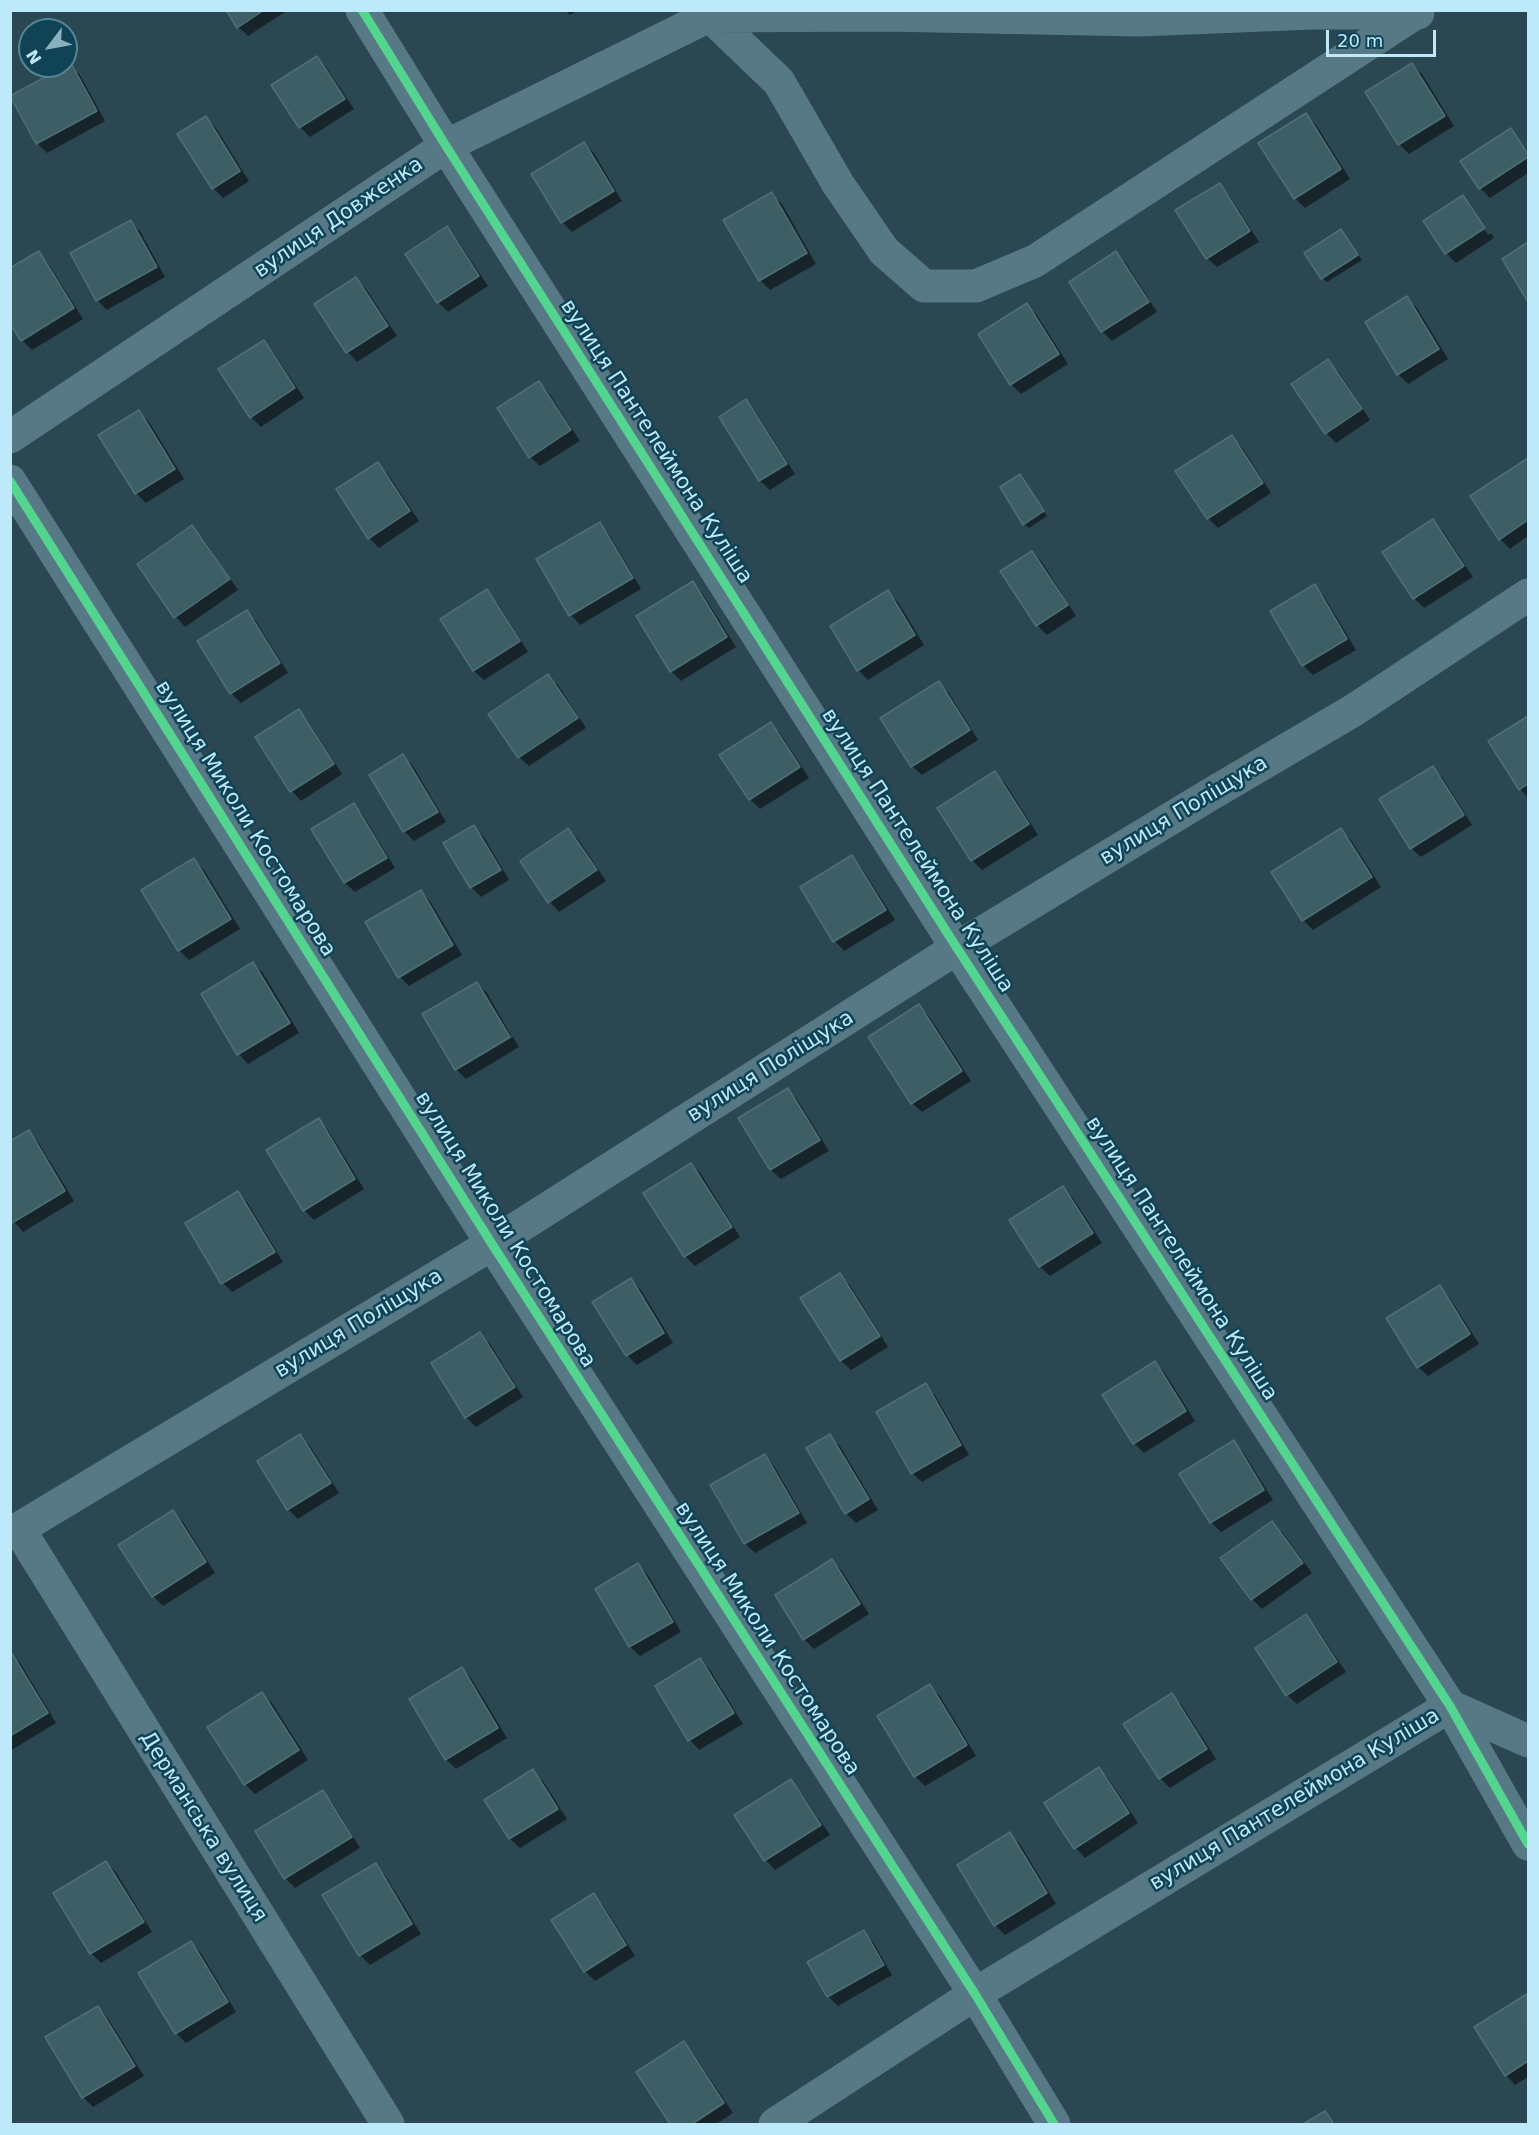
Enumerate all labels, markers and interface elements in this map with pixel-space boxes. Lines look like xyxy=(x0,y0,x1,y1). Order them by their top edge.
north arrow xyxy=(18,18,78,78)
scale bar xyxy=(1329,18,1438,56)
text: 20 m xyxy=(1337,30,1383,51)
text: N xyxy=(22,46,46,67)
street label: вулиця Довженка xyxy=(250,152,428,284)
street label: вулиця Пантелеймона Куліша xyxy=(555,295,757,589)
street label: вулиця Миколи Костомарова xyxy=(149,676,341,962)
street label: вулиця Пантелеймона Куліша xyxy=(816,704,1018,998)
street label: вулиця Поліщука xyxy=(1096,751,1272,871)
street label: вулиця Поліщука xyxy=(683,1006,859,1128)
street label: вулиця Миколи Костомарова xyxy=(409,1087,601,1373)
street label: вулиця Пантелеймона Куліша xyxy=(1080,1112,1282,1406)
street label: вулиця Поліщука xyxy=(271,1264,447,1384)
street label: вулиця Миколи Костомарова xyxy=(669,1498,865,1780)
street label: вулиця Пантелеймона Куліша xyxy=(1146,1703,1444,1897)
street label: Дерманська вулиця xyxy=(134,1727,272,1927)

